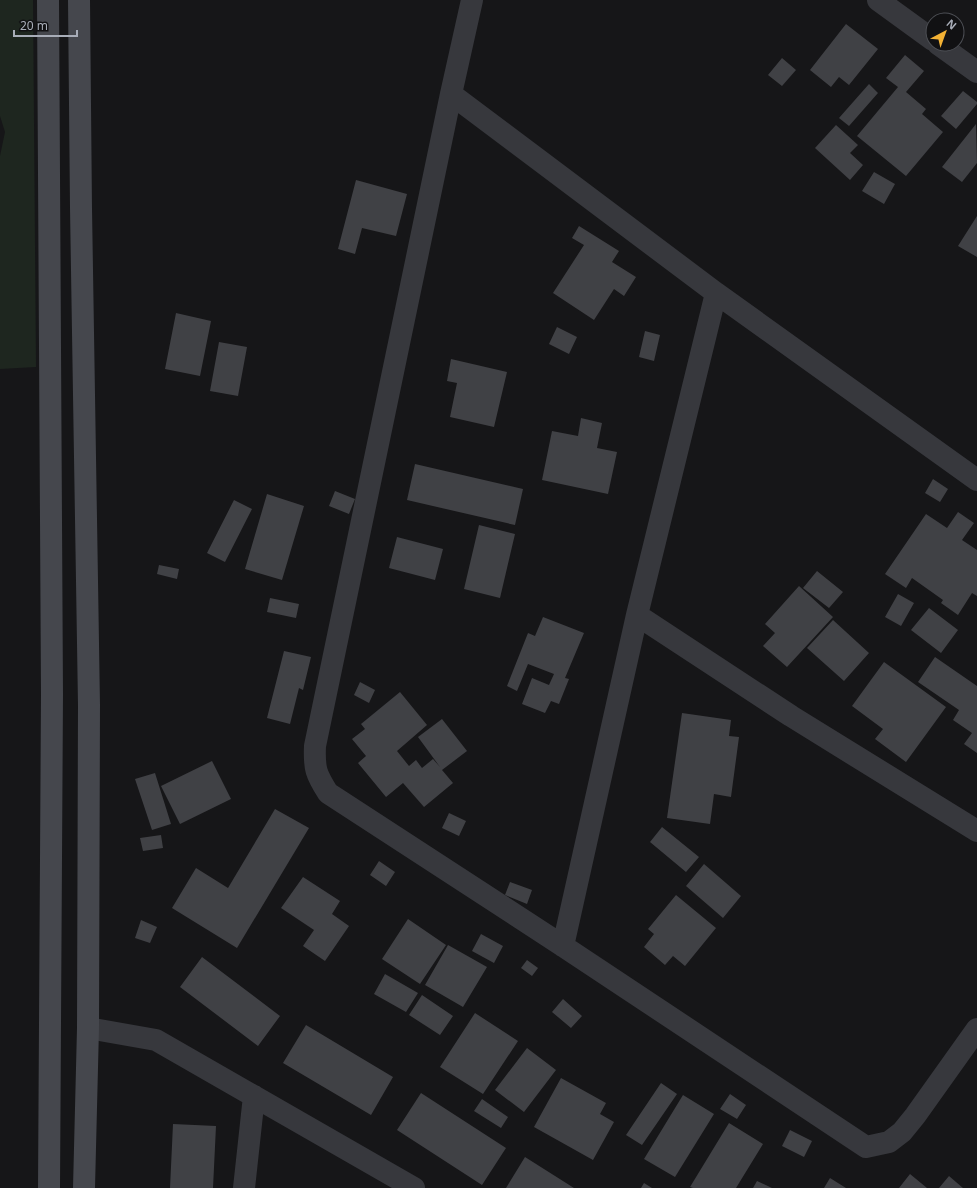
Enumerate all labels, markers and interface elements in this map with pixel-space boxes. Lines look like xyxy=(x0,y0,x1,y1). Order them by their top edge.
scale bar xyxy=(14,12,77,38)
north arrow xyxy=(925,12,965,52)
text: N xyxy=(944,15,960,33)
text: 20 m xyxy=(20,17,48,34)

